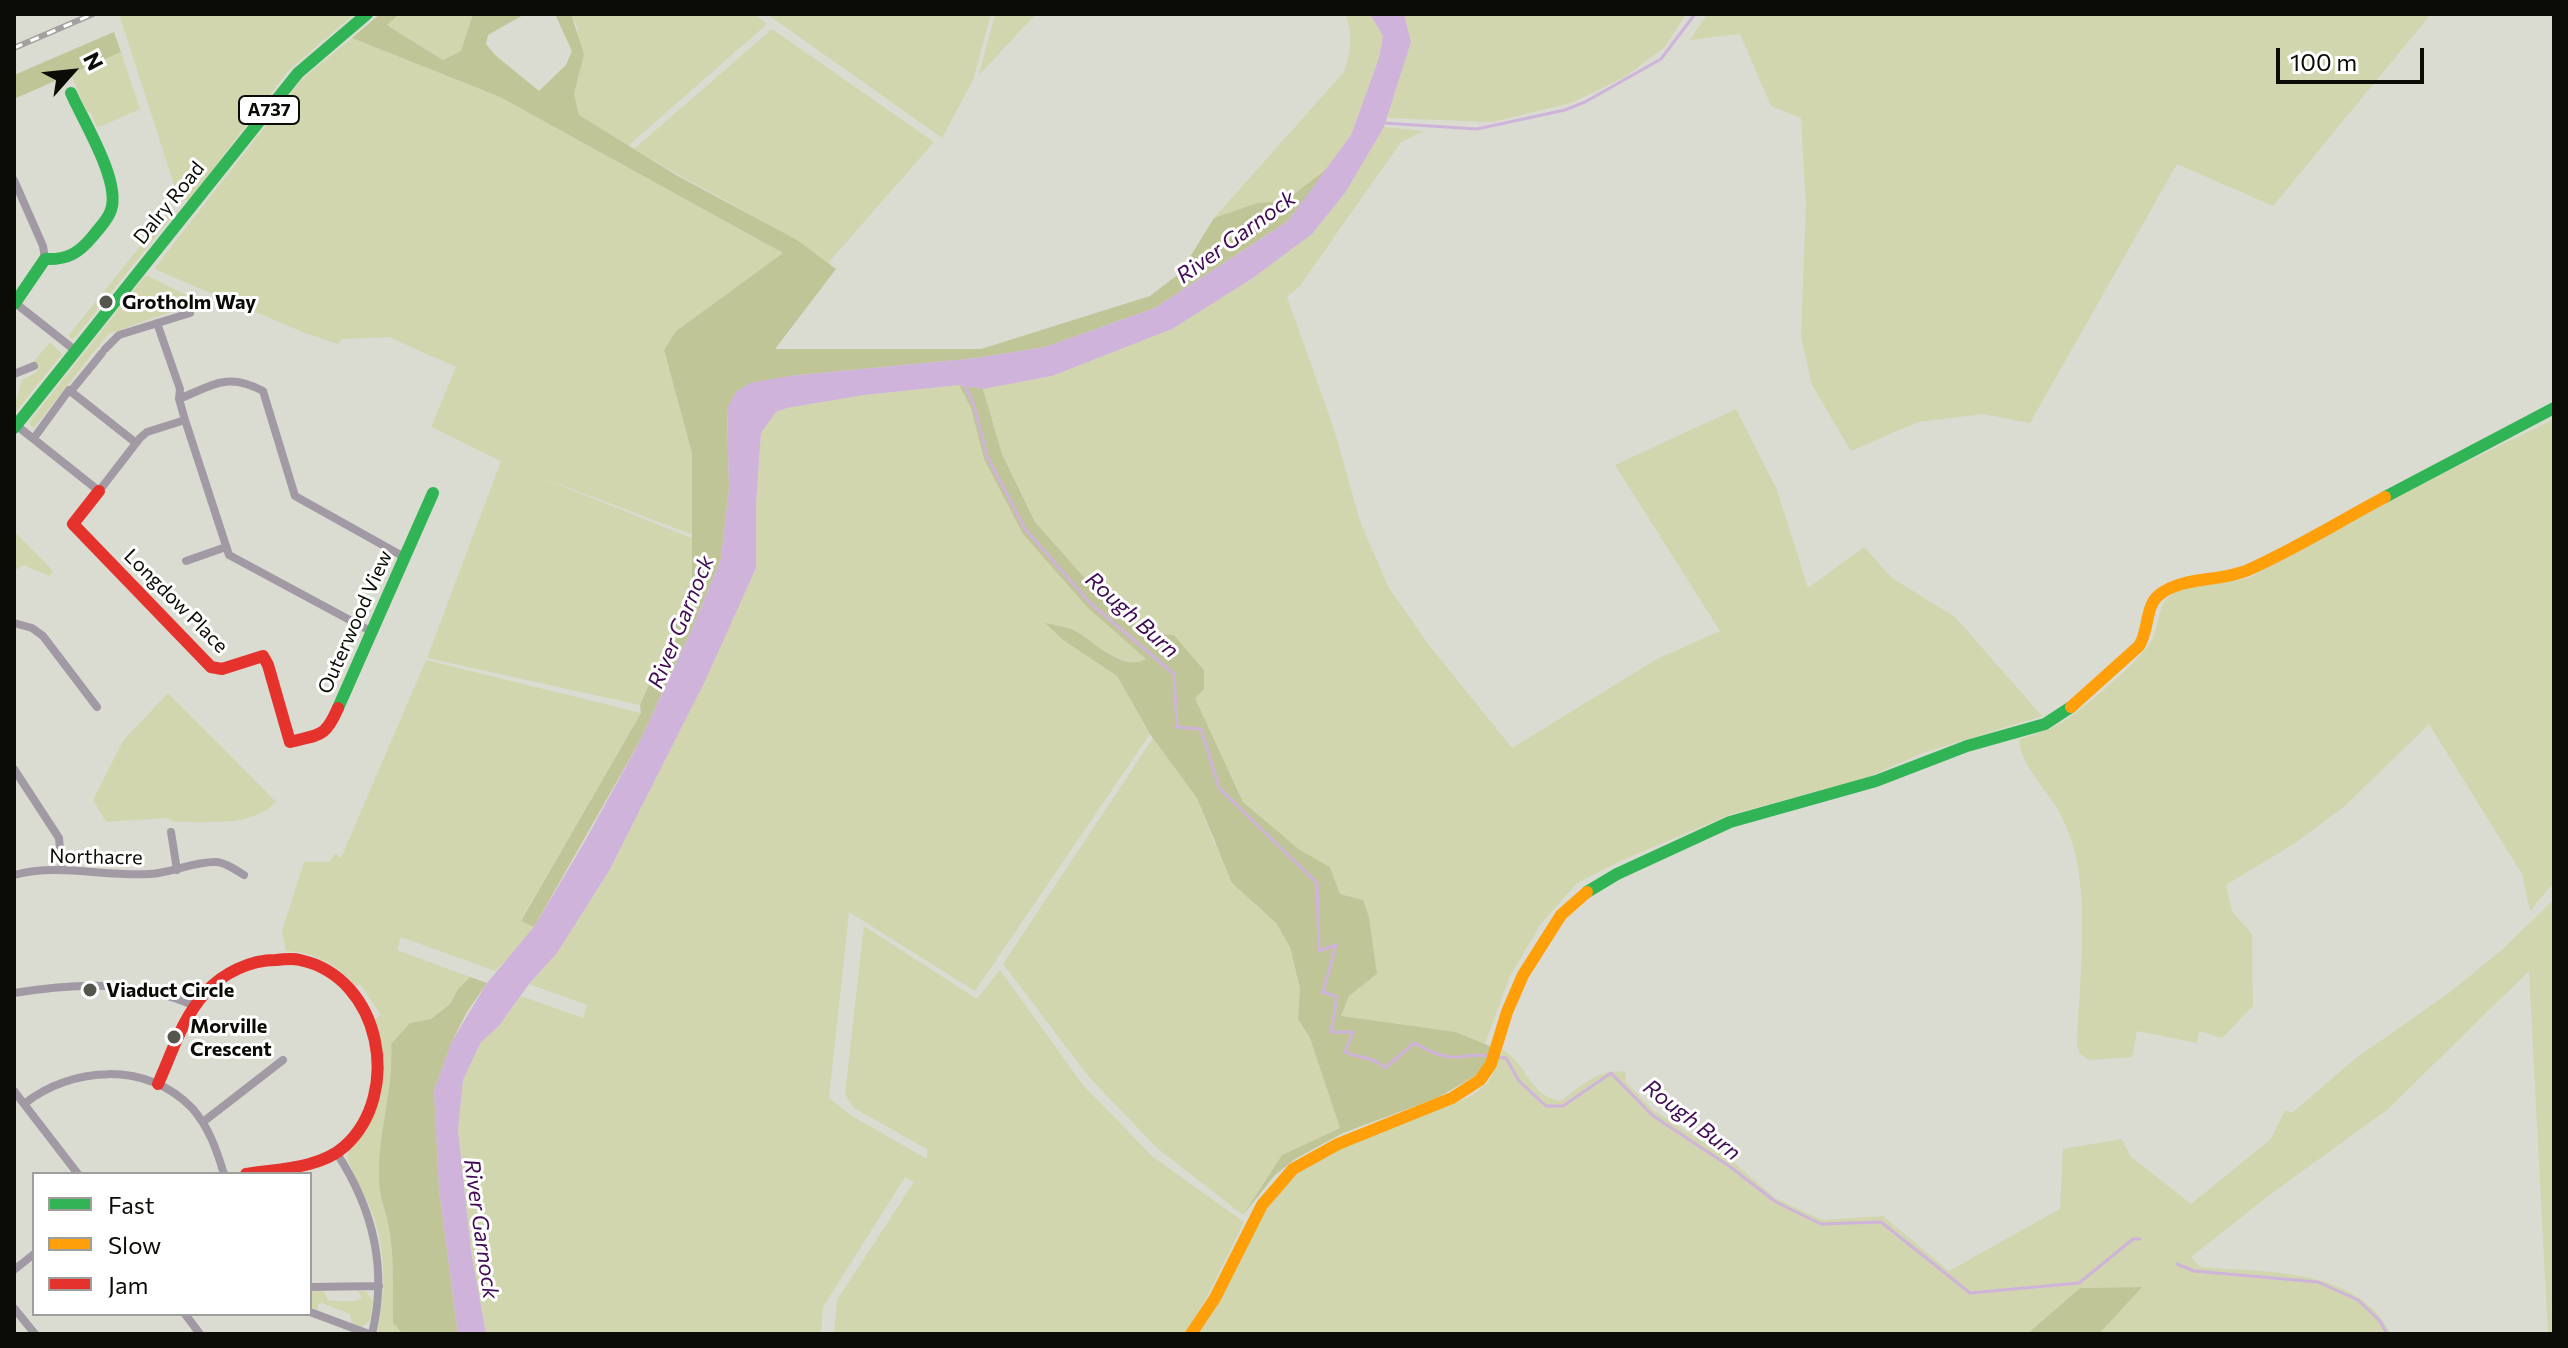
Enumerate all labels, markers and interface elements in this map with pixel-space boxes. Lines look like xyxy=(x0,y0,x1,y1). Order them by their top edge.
north arrow xyxy=(32,32,112,112)
scale bar xyxy=(2280,32,2428,82)
text: N xyxy=(78,47,110,74)
text: 100 m xyxy=(2290,47,2357,76)
road number: A737 xyxy=(239,96,299,124)
street label: Dalry Road xyxy=(128,157,210,249)
water label: River Garnock xyxy=(1171,185,1301,289)
place label: Grotholm Way xyxy=(122,290,256,314)
marker: Grotholm Way xyxy=(97,293,115,311)
street label: Longdow Place xyxy=(119,544,233,658)
street label: Outerwood View xyxy=(313,547,397,697)
water label: River Garnock xyxy=(642,552,720,692)
water label: Rough Burn xyxy=(1080,566,1184,664)
street label: Northacre xyxy=(49,844,143,870)
place label: Viaduct Circle xyxy=(106,978,234,1002)
marker: Viaduct Circle xyxy=(81,981,99,999)
place label: Morville Crescent xyxy=(190,1014,272,1061)
marker: Morville Crescent xyxy=(165,1028,183,1046)
water label: Rough Burn xyxy=(1638,1074,1746,1166)
water label: River Garnock xyxy=(458,1157,504,1301)
legend xyxy=(32,1172,312,1316)
text: Fast xyxy=(108,1190,155,1219)
text: Slow xyxy=(108,1230,161,1259)
text: Jam xyxy=(108,1270,148,1299)

